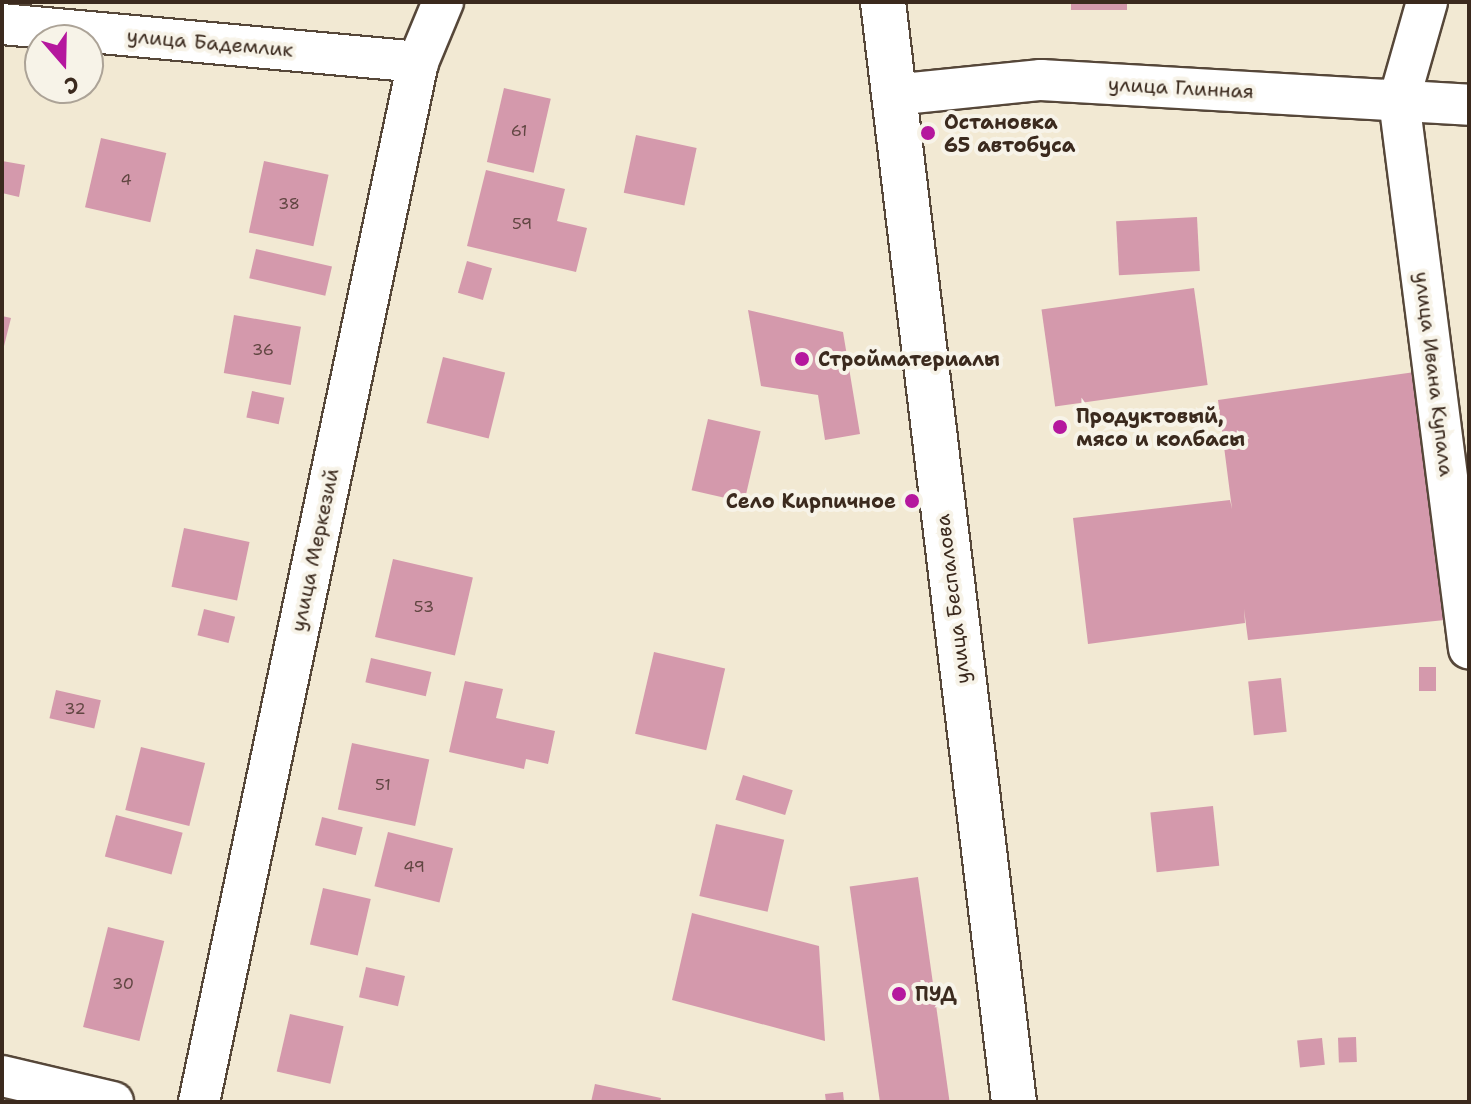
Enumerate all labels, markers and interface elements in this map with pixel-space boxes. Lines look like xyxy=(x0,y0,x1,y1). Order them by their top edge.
north arrow xyxy=(24,24,104,104)
street label: улица Бадемлик xyxy=(126,24,294,62)
text: С xyxy=(60,69,83,101)
street label: улица Глинная xyxy=(1107,72,1255,104)
place label: Остановка 65 автобуса xyxy=(944,110,1075,157)
house number: 61 xyxy=(511,121,527,141)
marker: Остановка 65 автобуса xyxy=(919,124,937,142)
house number: 4 xyxy=(120,170,132,190)
house number: 38 xyxy=(278,194,300,214)
house number: 59 xyxy=(512,214,532,234)
street label: улица Ивана Купала xyxy=(1410,270,1458,478)
house number: 36 xyxy=(252,340,274,360)
place label: Стройматериалы xyxy=(818,347,1000,371)
marker: Стройматериалы xyxy=(793,350,811,368)
place label: Продуктовый, мясо и колбасы xyxy=(1076,404,1245,451)
marker: Продуктовый, мясо и колбасы xyxy=(1051,418,1069,436)
street label: улица Меркезий xyxy=(286,466,344,634)
place label: Село Кирпичное xyxy=(726,489,896,513)
marker: Село Кирпичное xyxy=(903,492,921,510)
street label: улица Беспалова xyxy=(931,513,975,685)
house number: 53 xyxy=(414,597,434,617)
house number: 32 xyxy=(64,699,86,719)
house number: 51 xyxy=(375,775,391,795)
house number: 49 xyxy=(403,857,425,877)
house number: 30 xyxy=(112,974,134,994)
place label: ПУД xyxy=(915,982,957,1006)
marker: ПУД xyxy=(890,985,908,1003)

